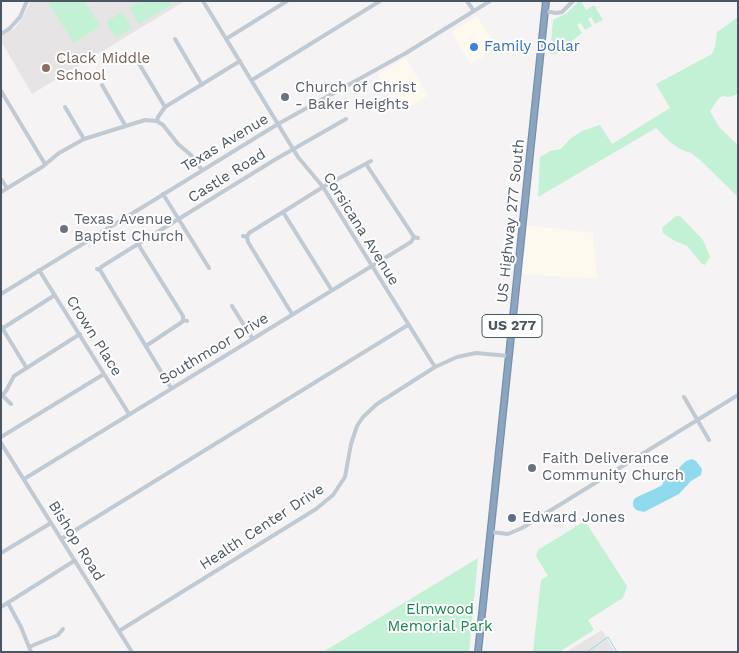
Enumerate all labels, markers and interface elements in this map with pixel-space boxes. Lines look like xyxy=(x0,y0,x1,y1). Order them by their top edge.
place label: Family Dollar xyxy=(484,38,580,56)
marker: Family Dollar xyxy=(468,41,480,53)
place label: Clack Middle School xyxy=(56,50,150,85)
marker: Clack Middle School xyxy=(40,62,52,74)
place label: Church of Christ - Baker Heights xyxy=(295,79,416,114)
marker: Church of Christ - Baker Heights xyxy=(279,91,291,103)
street label: Texas Avenue xyxy=(178,110,272,176)
street label: US Highway 277 South xyxy=(493,138,529,304)
street label: Castle Road xyxy=(185,145,269,207)
street label: Corsicana Avenue xyxy=(319,169,403,289)
place label: Texas Avenue Baptist Church xyxy=(74,211,184,246)
marker: Texas Avenue Baptist Church xyxy=(58,223,70,235)
street label: Crown Place xyxy=(62,293,126,379)
street label: Southmoor Drive xyxy=(156,309,272,389)
road number: US 277 xyxy=(482,314,542,338)
place label: Faith Deliverance Community Church xyxy=(542,450,684,485)
marker: Faith Deliverance Community Church xyxy=(526,462,538,474)
street label: Health Center Drive xyxy=(196,480,328,574)
street label: Bishop Road xyxy=(44,498,108,584)
place label: Edward Jones xyxy=(522,509,625,527)
marker: Edward Jones xyxy=(506,512,518,524)
park label: Elmwood Memorial Park xyxy=(387,601,493,636)

